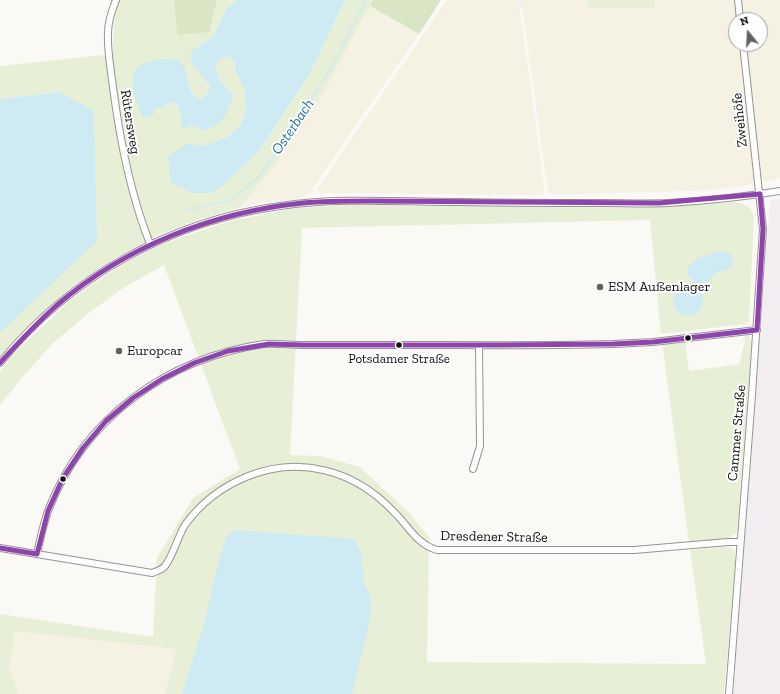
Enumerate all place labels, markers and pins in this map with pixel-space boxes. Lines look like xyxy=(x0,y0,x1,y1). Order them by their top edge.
place label: ESM Außenlager xyxy=(608,279,710,295)
marker: ESM Außenlager xyxy=(595,282,605,292)
unlabelled marker xyxy=(683,333,693,343)
marker: Potsdamer Straße xyxy=(394,340,404,350)
place label: Europcar xyxy=(127,343,183,359)
marker: Europcar xyxy=(114,346,124,356)
place label: Potsdamer Straße xyxy=(348,351,450,367)
unlabelled marker xyxy=(58,474,68,484)

